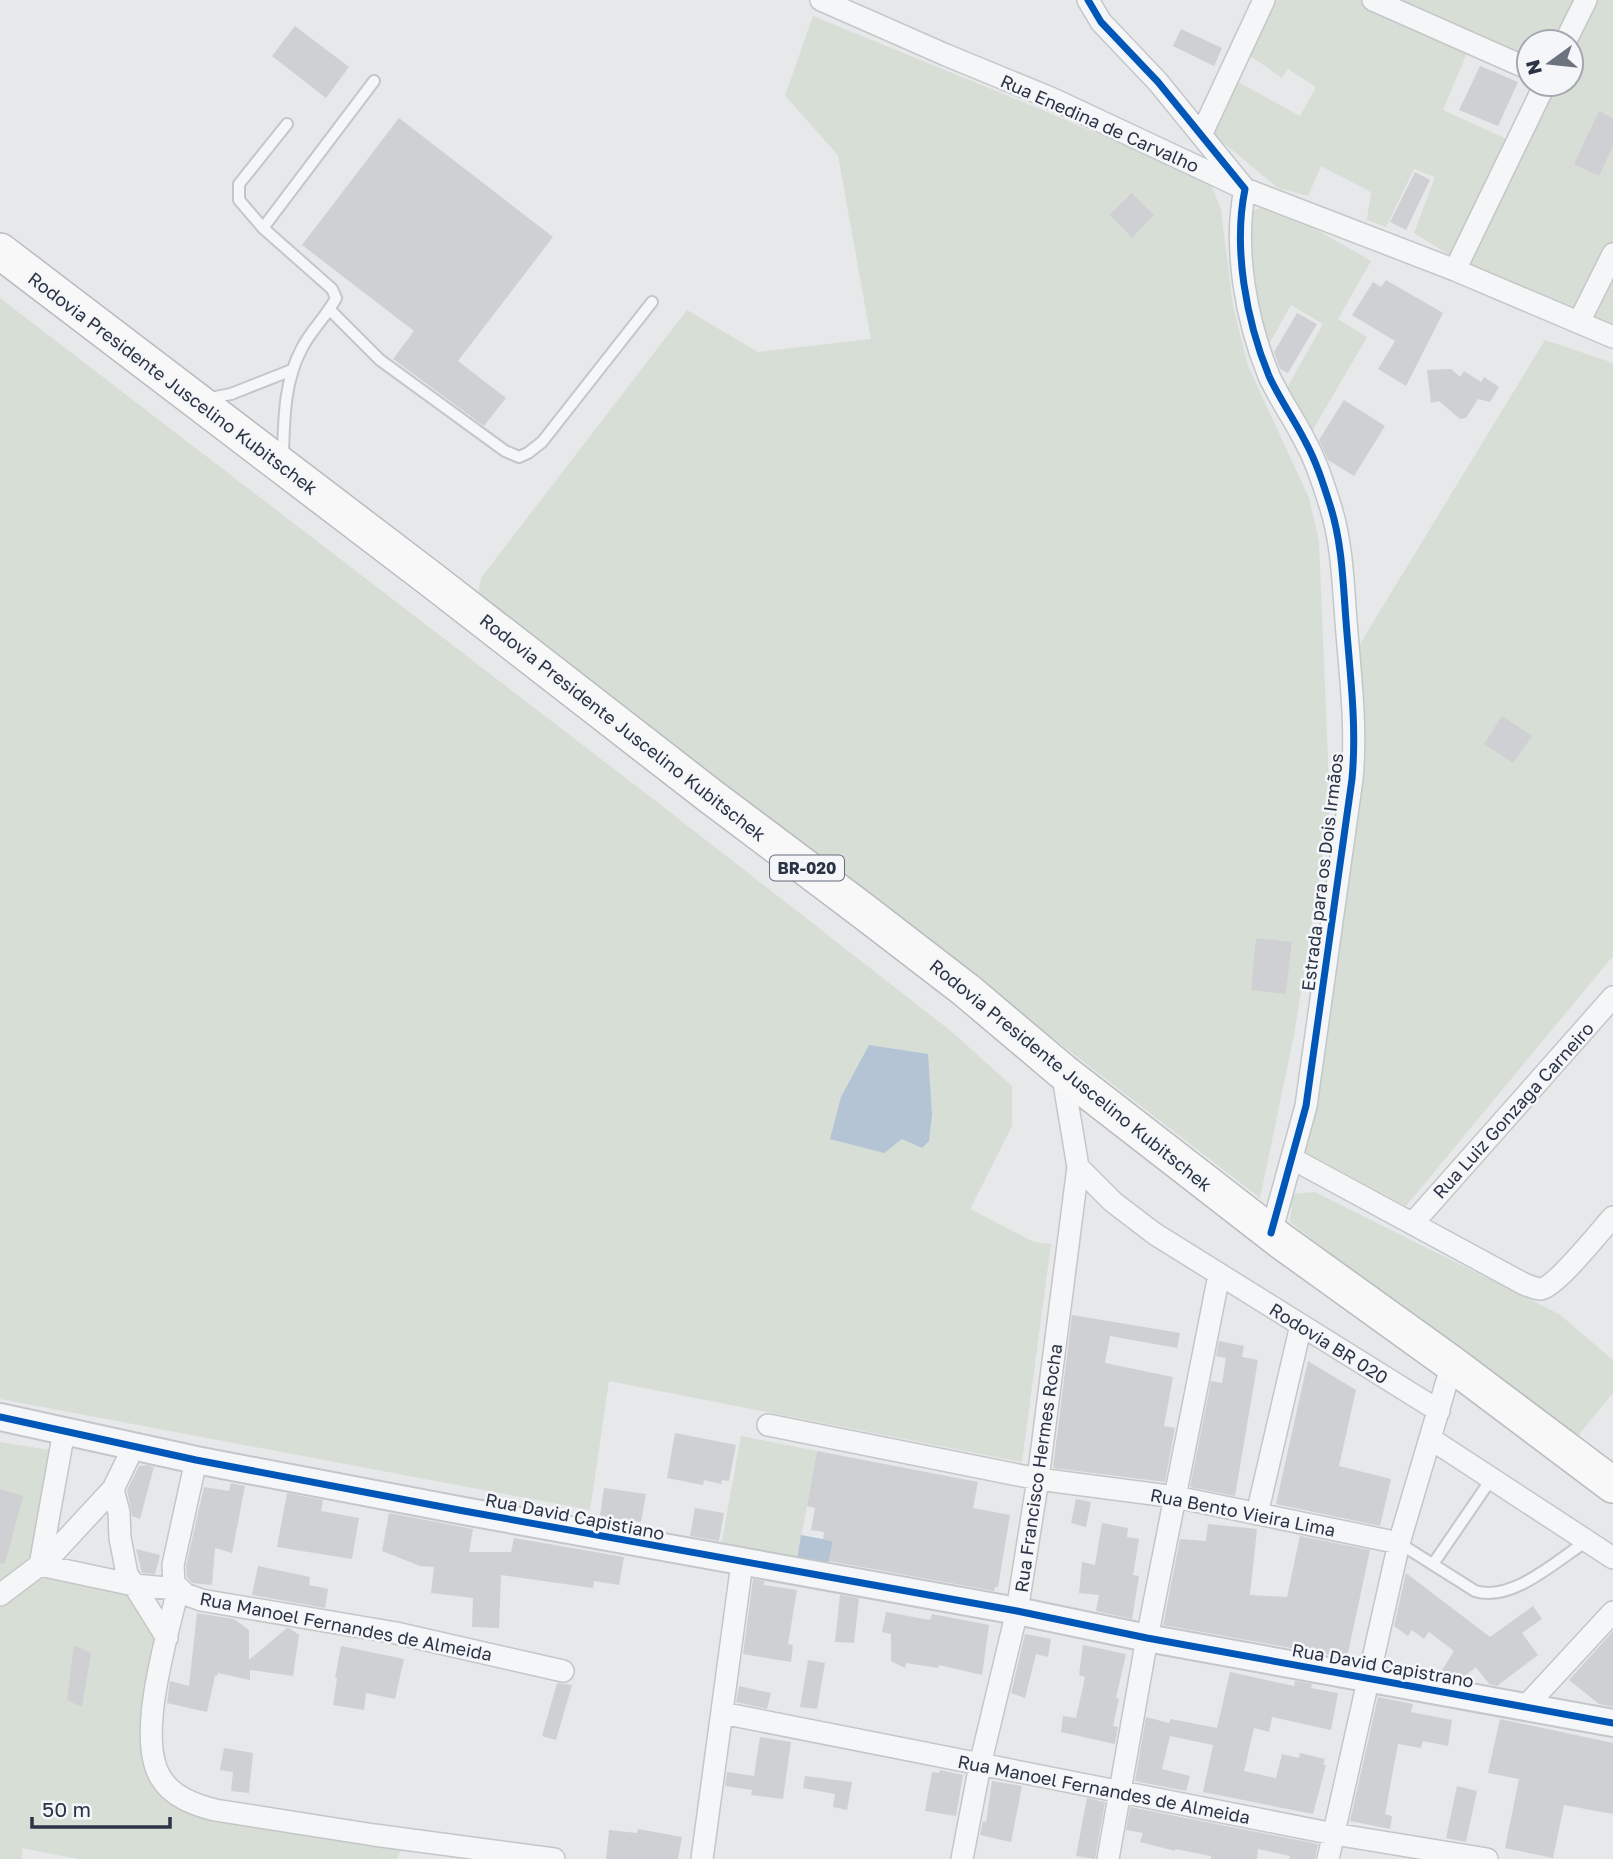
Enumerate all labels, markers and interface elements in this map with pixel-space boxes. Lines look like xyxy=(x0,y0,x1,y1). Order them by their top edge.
north arrow xyxy=(1515,28,1585,98)
text: N xyxy=(1520,58,1546,77)
street label: Rua Enedina de Carvalho xyxy=(997,69,1203,177)
street label: Rodovia Presidente Juscelino Kubitschek xyxy=(24,267,322,499)
street label: Rodovia Presidente Juscelino Kubitschek xyxy=(476,609,770,845)
street label: Estrada para os Dois Irmãos xyxy=(1296,752,1348,992)
road number: BR-020 xyxy=(770,856,844,880)
street label: Rodovia Presidente Juscelino Kubitschek xyxy=(926,954,1216,1196)
street label: Rua Luiz Gonzaga Carneiro xyxy=(1428,1017,1598,1203)
street label: Rodovia BR 020 xyxy=(1266,1298,1392,1388)
street label: Rua Francisco Hermes Rocha xyxy=(1010,1342,1066,1594)
street label: Rua Bento Vieira Lima xyxy=(1149,1483,1337,1541)
street label: Rua David Capistiano xyxy=(483,1488,667,1544)
street label: Rua Manoel Fernandes de Almeida xyxy=(198,1587,494,1665)
street label: Rua David Capistrano xyxy=(1290,1638,1476,1692)
street label: Rua Manoel Fernandes de Almeida xyxy=(956,1750,1252,1828)
scale bar xyxy=(32,1786,170,1830)
text: 50 m xyxy=(42,1796,91,1822)

